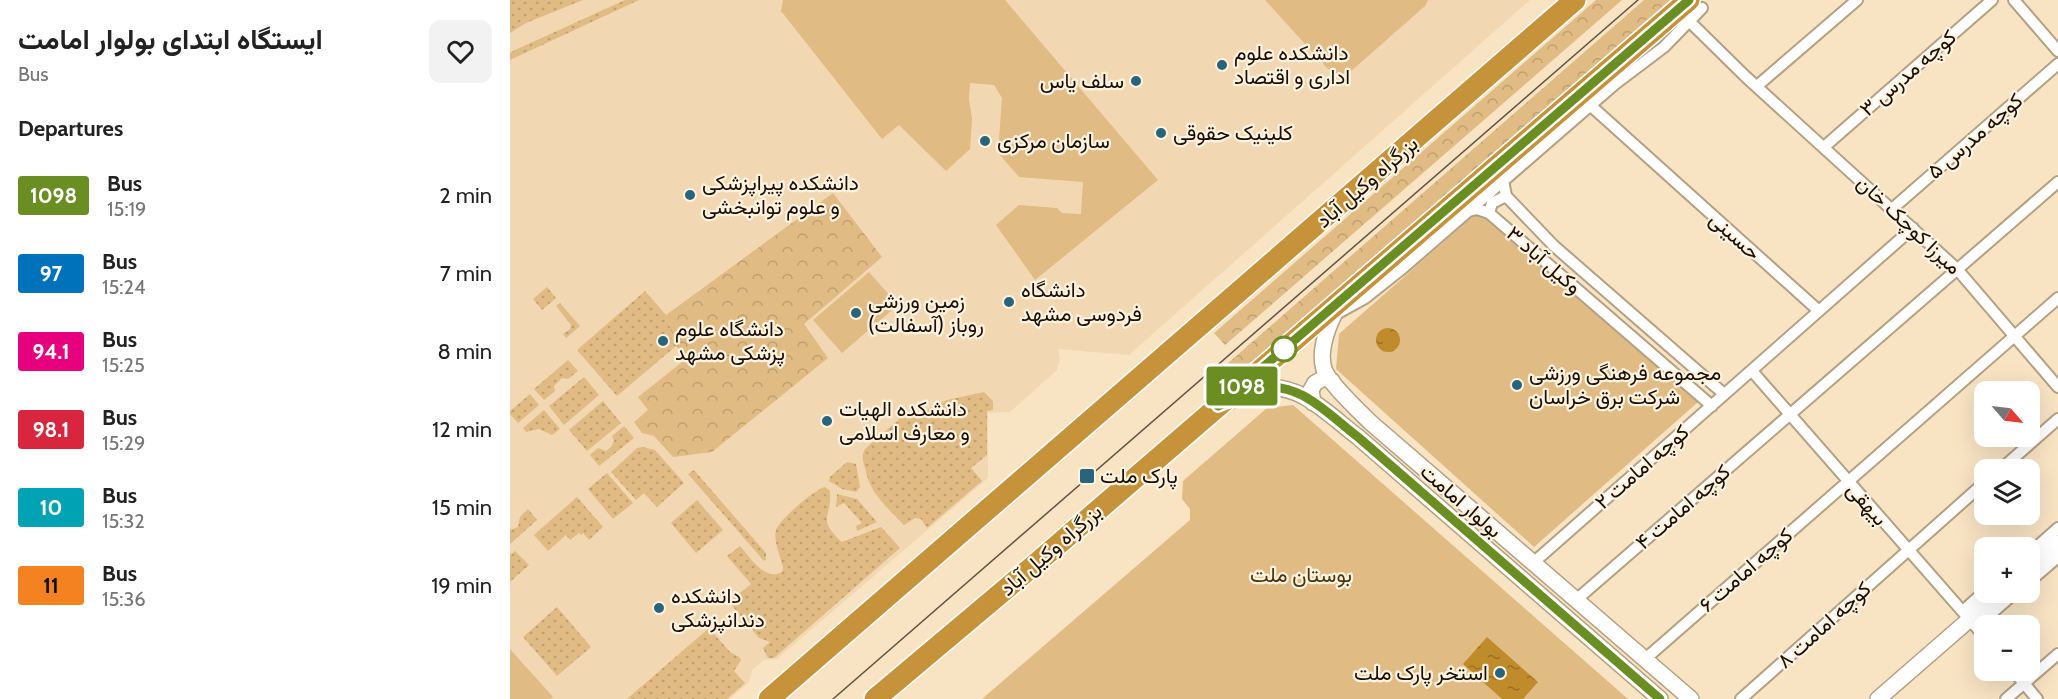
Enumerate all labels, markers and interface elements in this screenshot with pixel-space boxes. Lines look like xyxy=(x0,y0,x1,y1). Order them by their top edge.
button: heart xyxy=(429,20,492,83)
text: ایستگاه ابتدای بولوار امامت xyxy=(18,22,323,56)
street label: کوچه مدرس ۳ xyxy=(1854,24,1962,123)
place label: دانشکده علوم اداری و اقتصاد xyxy=(1234,40,1350,90)
marker: دانشکده علوم اداری و اقتصاد xyxy=(1215,58,1229,72)
text: Bus xyxy=(18,62,49,86)
place label: سلف یاس xyxy=(1040,68,1124,93)
marker: سلف یاس xyxy=(1129,74,1143,88)
street label: کوچه مدرس ۵ xyxy=(1922,87,2029,185)
text: Departures xyxy=(18,115,123,142)
place label: کلینیک حقوقی xyxy=(1173,120,1293,146)
marker: کلینیک حقوقی xyxy=(1154,126,1168,140)
place label: سازمان مرکزی xyxy=(997,128,1110,154)
street label: بزرگراه وکیل آباد xyxy=(1311,131,1423,233)
marker: سازمان مرکزی xyxy=(978,134,992,148)
text: Bus xyxy=(107,170,142,197)
place label: دانشکده پیراپزشکی و علوم توانبخشی xyxy=(702,170,859,221)
street label: میرزا کوچک خان xyxy=(1851,170,1967,281)
text: 2 min xyxy=(439,182,492,209)
text: 1098 xyxy=(30,183,77,208)
marker: دانشکده پیراپزشکی و علوم توانبخشی xyxy=(683,188,697,202)
text: 15:19 xyxy=(107,197,146,221)
street label: حسینی xyxy=(1705,206,1766,265)
street label: ۳ وکیل آباد xyxy=(1501,220,1587,300)
text: Bus xyxy=(102,248,137,275)
text: 7 min xyxy=(440,260,492,287)
text: 97 xyxy=(40,261,62,286)
text: 15:24 xyxy=(102,275,146,299)
place label: دانشگاه فردوسی مشهد xyxy=(1021,277,1142,327)
place label: زمین ورزشی روباز (آسفالت) xyxy=(868,288,984,338)
marker: دانشگاه فردوسی مشهد xyxy=(1002,295,1016,309)
marker: زمین ورزشی روباز (آسفالت) xyxy=(849,306,863,320)
place label: دانشگاه علوم پزشکی مشهد xyxy=(675,316,785,367)
text: Bus xyxy=(102,326,137,353)
marker: دانشگاه علوم پزشکی مشهد xyxy=(656,334,670,348)
unlabelled marker xyxy=(1271,336,1297,362)
text: 8 min xyxy=(437,338,492,365)
text: 94.1 xyxy=(33,339,69,364)
text: 15:25 xyxy=(102,353,145,377)
place label: مجموعه فرهنگی ورزشی شرکت برق خراسان xyxy=(1529,360,1721,410)
line badge: 1098 xyxy=(1200,366,1284,406)
text: 1098 xyxy=(1218,374,1266,399)
marker: مجموعه فرهنگی ورزشی شرکت برق خراسان xyxy=(1510,378,1524,392)
north arrow xyxy=(1974,381,2040,447)
map controls xyxy=(1974,381,2040,681)
place label: دانشکده الهیات و معارف اسلامی xyxy=(839,396,970,446)
text: Bus xyxy=(102,404,137,431)
marker: دانشکده الهیات و معارف اسلامی xyxy=(820,414,834,428)
text: 12 min xyxy=(432,416,492,443)
text: 98.1 xyxy=(33,417,69,442)
street label: کوچه امامت ۲ xyxy=(1590,419,1695,516)
text: 15:29 xyxy=(102,431,145,455)
street label: بولوار امامت xyxy=(1415,458,1507,544)
street label: کوچه امامت ۴ xyxy=(1630,459,1736,556)
button: layers xyxy=(1974,459,2040,525)
place label: پارک ملت xyxy=(1100,463,1178,490)
marker: پارک ملت xyxy=(1078,467,1096,485)
street label: بیهقی xyxy=(1841,477,1893,531)
text: Bus xyxy=(102,482,137,509)
text: 15 min xyxy=(432,494,492,521)
text: 10 xyxy=(40,495,62,520)
street label: بزرگراه وکیل آباد xyxy=(995,499,1107,601)
text: 15:32 xyxy=(102,509,145,533)
street label: کوچه امامت ۶ xyxy=(1694,522,1799,618)
button: + xyxy=(1974,537,2040,603)
text: Bus xyxy=(102,560,137,587)
park label: بوستان ملت xyxy=(1250,562,1352,588)
text: 19 min xyxy=(431,572,492,599)
text: 11 xyxy=(43,573,59,598)
street label: کوچه امامت ۸ xyxy=(1772,576,1877,675)
place label: دانشکده دندانپزشکی xyxy=(671,583,765,634)
text: 15:36 xyxy=(102,587,146,611)
marker: دانشکده دندانپزشکی xyxy=(652,601,666,615)
button: − xyxy=(1974,615,2040,681)
place label: استخر پارک ملت xyxy=(1354,660,1488,687)
marker: استخر پارک ملت xyxy=(1493,666,1507,680)

